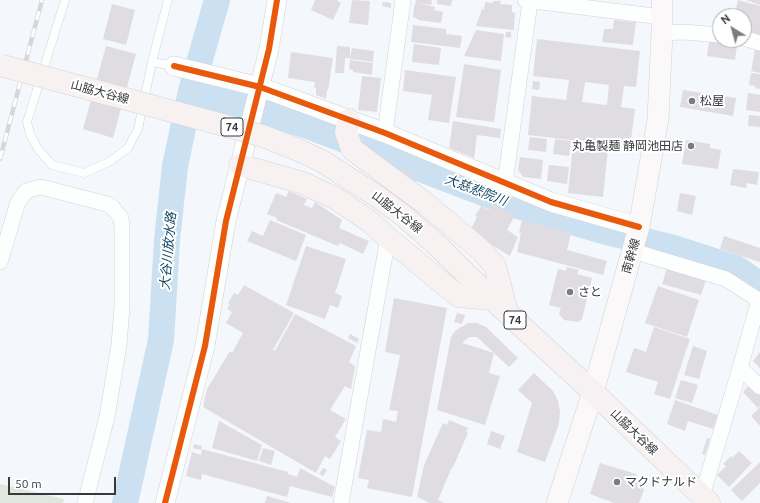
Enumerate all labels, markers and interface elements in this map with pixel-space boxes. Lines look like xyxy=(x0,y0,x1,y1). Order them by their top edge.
north arrow xyxy=(712,8,752,48)
text: N xyxy=(718,12,732,26)
street label: 山脇大谷線 xyxy=(69,77,131,107)
place label: 松屋 xyxy=(700,94,724,108)
marker: 松屋 xyxy=(687,96,697,106)
road number: 74 xyxy=(221,118,243,136)
place label: 丸亀製麺 静岡池田店 xyxy=(572,139,683,153)
marker: 丸亀製麺 静岡池田店 xyxy=(686,141,696,151)
water label: 大慈悲院川 xyxy=(443,171,509,209)
street label: 山脇大谷線 xyxy=(369,188,425,236)
water label: 大谷川放水路 xyxy=(157,211,179,291)
street label: 南幹線 xyxy=(619,237,643,275)
place label: さと xyxy=(578,285,602,299)
marker: さと xyxy=(565,287,575,297)
road number: 74 xyxy=(504,311,526,329)
street label: 山脇大谷線 xyxy=(607,406,661,458)
scale bar xyxy=(10,469,118,495)
place label: マクドナルド xyxy=(625,475,697,489)
text: 50 m xyxy=(15,477,42,490)
marker: マクドナルド xyxy=(612,477,622,487)

